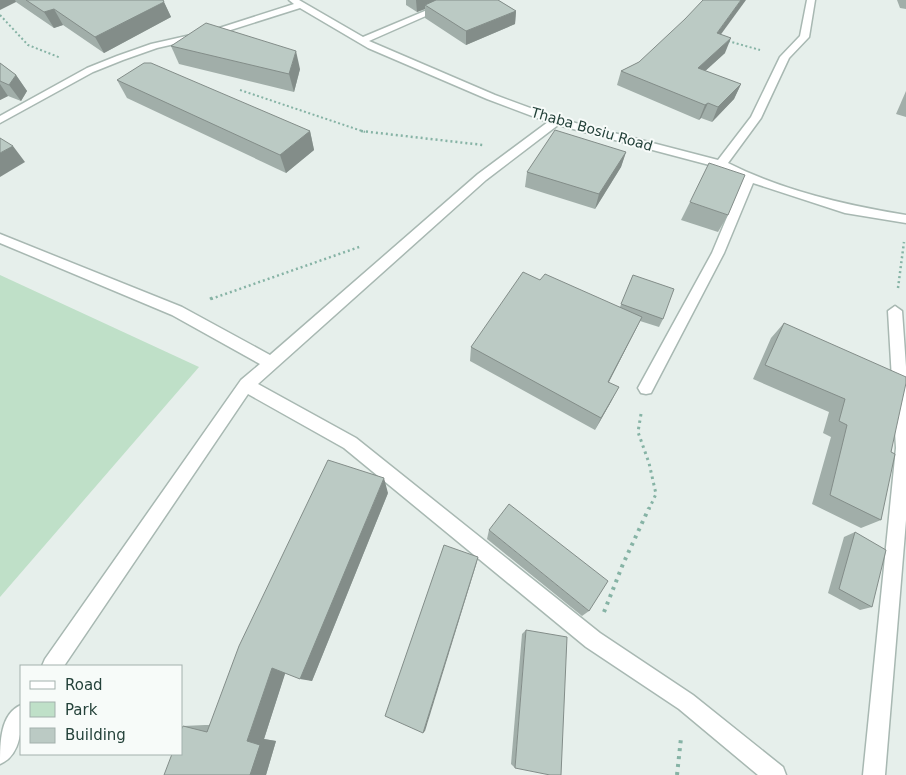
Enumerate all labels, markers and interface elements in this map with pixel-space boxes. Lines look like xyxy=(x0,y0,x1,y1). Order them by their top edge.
street label: Thaba Bosiu Road xyxy=(528,104,655,154)
legend xyxy=(20,665,182,755)
text: Road xyxy=(65,676,103,694)
text: Park xyxy=(65,701,98,719)
text: Building xyxy=(65,726,126,744)

